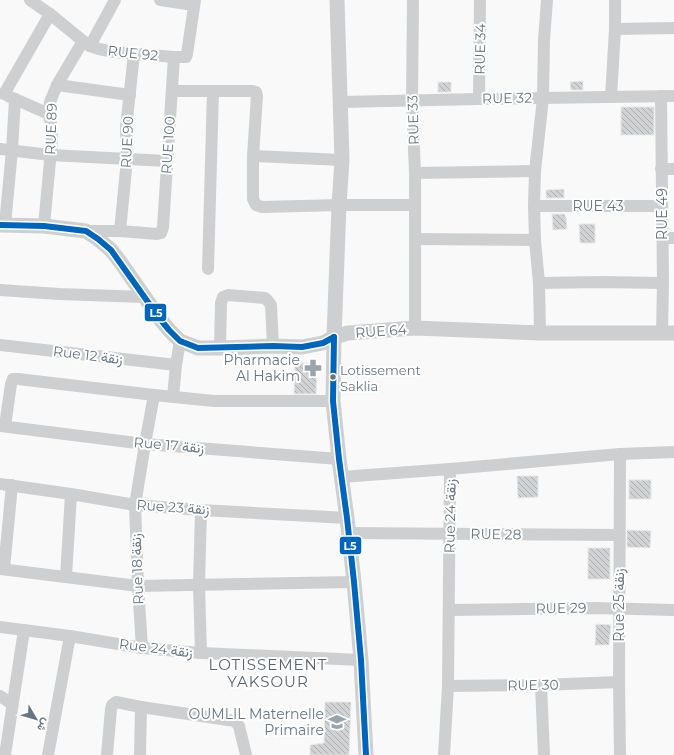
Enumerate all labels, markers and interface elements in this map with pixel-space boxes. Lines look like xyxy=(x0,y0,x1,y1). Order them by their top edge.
street label: RUE 34 xyxy=(471,22,489,75)
street label: RUE 92 xyxy=(107,41,159,65)
street label: RUE 32 xyxy=(482,89,532,107)
street label: RUE 33 xyxy=(403,95,423,145)
street label: RUE 89 xyxy=(41,103,61,155)
street label: RUE 90 xyxy=(117,116,137,168)
street label: RUE 100 xyxy=(157,116,179,174)
street label: RUE 49 xyxy=(653,188,671,240)
street label: RUE 43 xyxy=(572,197,624,215)
line badge: L5 xyxy=(144,303,167,322)
text: L5 xyxy=(149,306,163,320)
street label: RUE 64 xyxy=(354,320,408,342)
street label: Rue 12 زنقة xyxy=(52,342,124,368)
place label: Pharmacie Al Hakim xyxy=(224,351,300,385)
pharmacy icon: Pharmacie Al Hakim xyxy=(303,358,323,378)
place label: Lotissement Saklia xyxy=(340,362,421,394)
marker: Lotissement Saklia xyxy=(328,372,338,382)
street label: Rue 17 زنقة xyxy=(133,433,205,457)
street label: Rue 24 زنقة xyxy=(440,479,460,553)
street label: Rue 23 زنقة xyxy=(136,495,210,519)
street label: RUE 28 xyxy=(470,525,522,543)
street label: Rue 18 زنقة xyxy=(127,533,147,605)
line badge: L5 xyxy=(339,536,362,555)
text: L5 xyxy=(343,539,357,553)
street label: Rue 25 زنقة xyxy=(610,568,628,642)
street label: RUE 29 xyxy=(535,599,587,617)
street label: Rue 24 زنقة xyxy=(118,635,194,661)
district label: LOTISSEMENT YAKSOUR xyxy=(209,655,327,691)
street label: RUE 30 xyxy=(507,676,559,694)
north arrow xyxy=(16,699,56,739)
place label: OUMLIL Maternelle Primaire xyxy=(188,705,324,739)
school or university icon: OUMLIL Maternelle Primaire xyxy=(327,712,347,732)
text: ش xyxy=(34,716,53,735)

